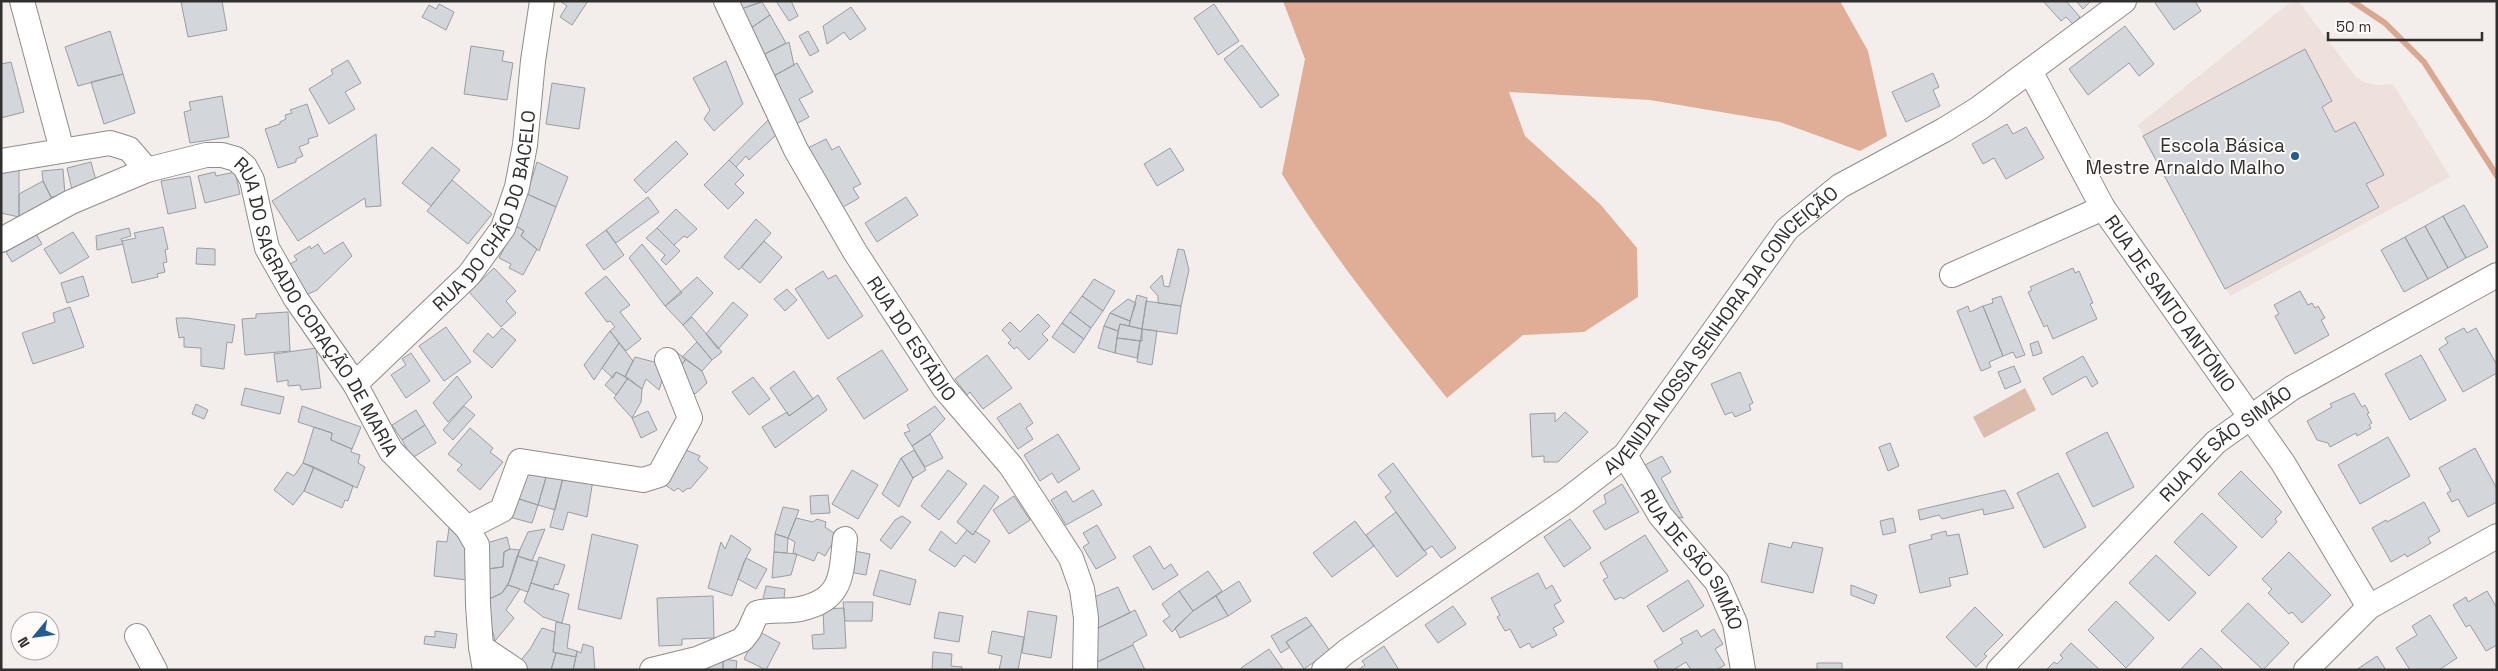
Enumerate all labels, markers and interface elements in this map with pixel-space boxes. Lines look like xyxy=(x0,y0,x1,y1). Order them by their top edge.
scale bar xyxy=(2328,10,2482,42)
text: 50 m xyxy=(2336,17,2371,36)
street label: RUA DO CHÃO DO BACELO xyxy=(427,109,541,316)
place label: Escola Básica Mestre Arnaldo Malho xyxy=(2085,133,2285,180)
marker: Escola Básica Mestre Arnaldo Malho xyxy=(2289,150,2301,162)
street label: RUA DO SAGRADO CORAÇÃO DE MARIA xyxy=(229,151,404,461)
street label: AVENIDA NOSSA SENHORA DA CONCEIÇÃO xyxy=(1598,180,1843,480)
street label: RUA DE SANTO ANTÓNIO xyxy=(2099,210,2241,397)
street label: RUA DO ESTÁDIO xyxy=(862,271,962,406)
street label: RUA DE SÃO SIMÃO xyxy=(2154,380,2297,507)
street label: RUA DE SÃO SIMÃO xyxy=(1635,484,1748,632)
north arrow xyxy=(10,611,60,661)
text: N xyxy=(13,634,34,651)

